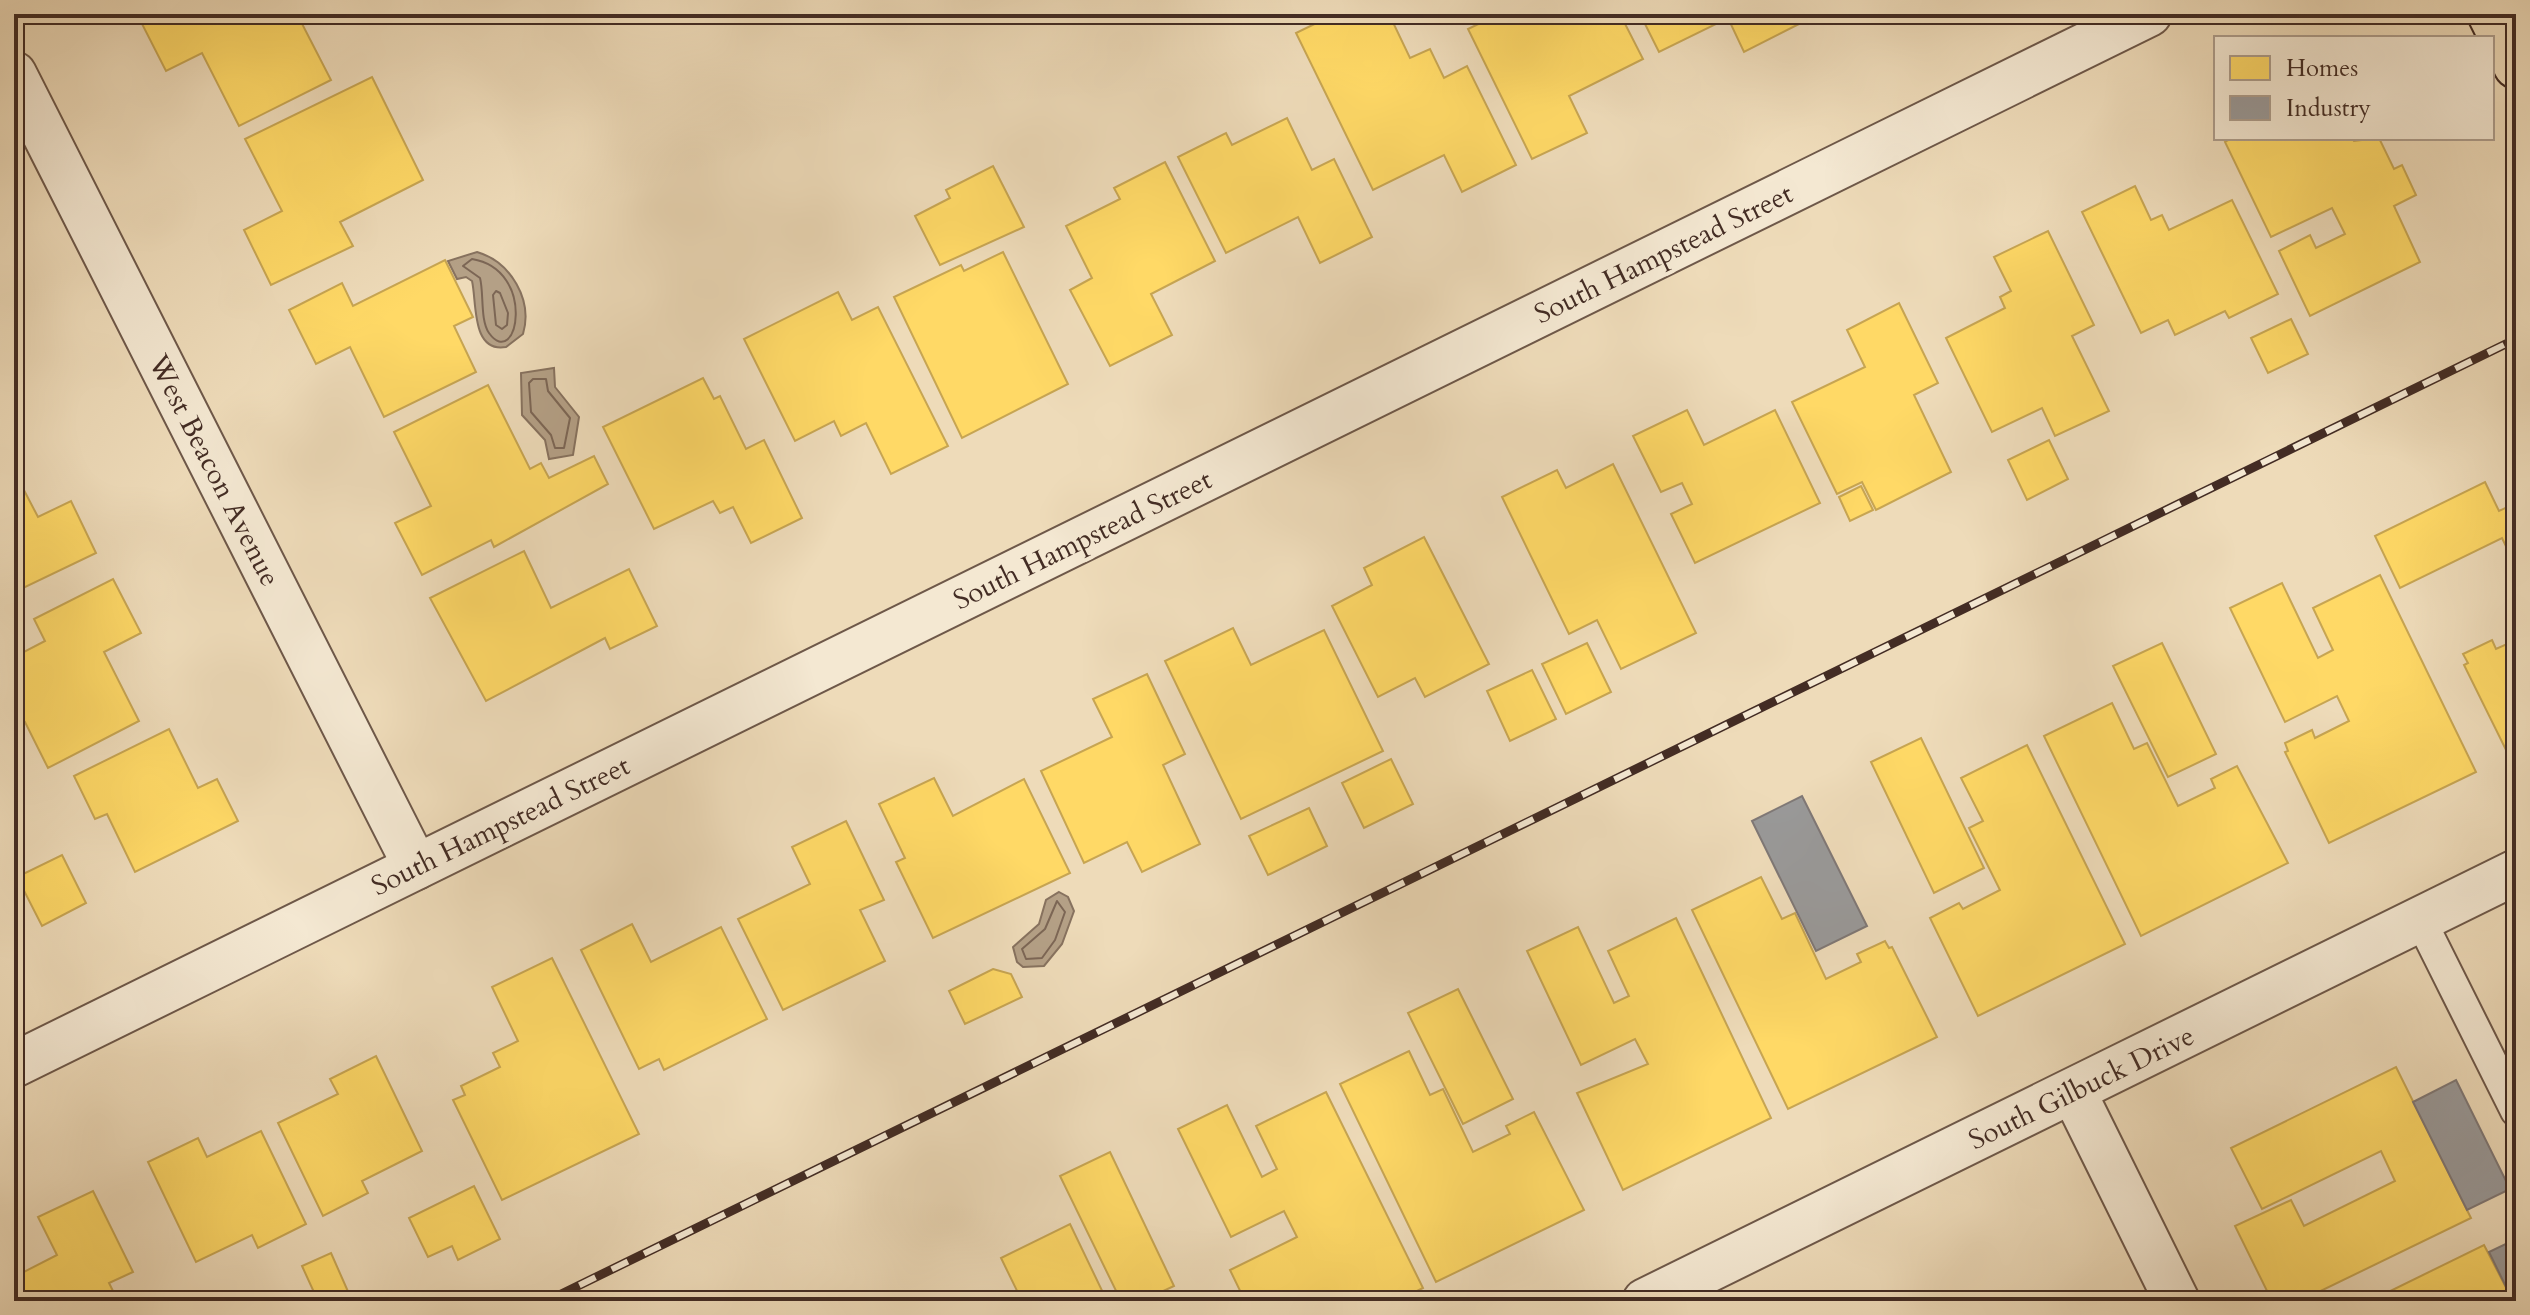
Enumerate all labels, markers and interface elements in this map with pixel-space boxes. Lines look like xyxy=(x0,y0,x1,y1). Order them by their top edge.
legend xyxy=(2214,36,2494,140)
text: Homes xyxy=(2286,52,2358,85)
text: Industry xyxy=(2286,92,2371,125)
street label: South Hampstead Street xyxy=(1528,175,1799,333)
street label: West Beacon Avenue xyxy=(139,347,289,593)
street label: South Hampstead Street xyxy=(947,461,1218,619)
street label: South Hampstead Street xyxy=(365,747,636,905)
street label: South Gilbuck Drive xyxy=(1962,1017,2201,1159)

